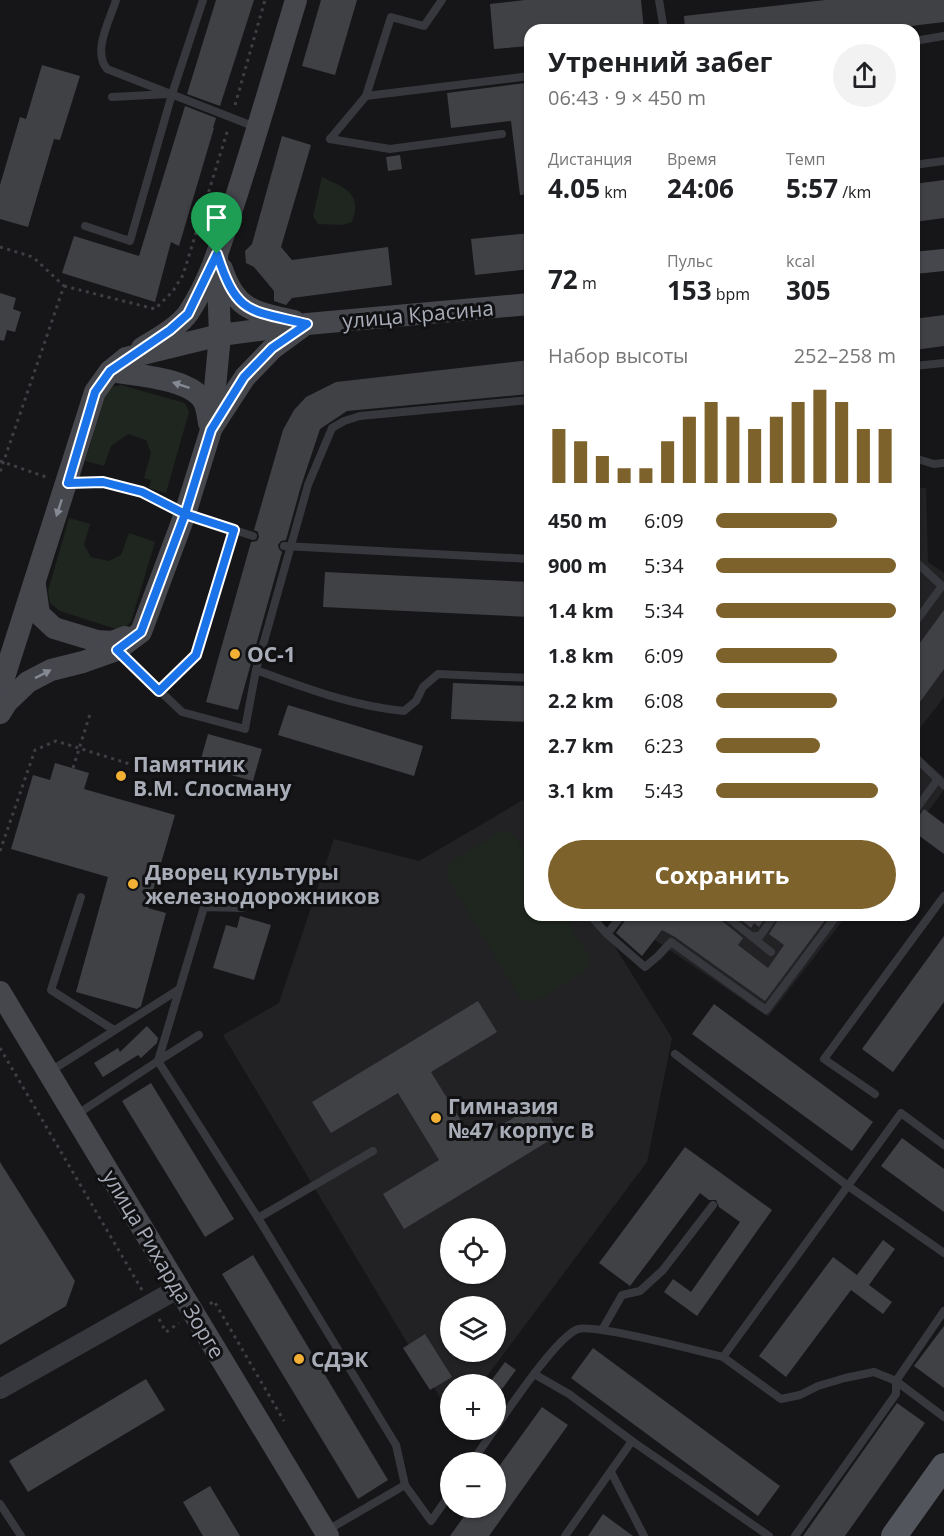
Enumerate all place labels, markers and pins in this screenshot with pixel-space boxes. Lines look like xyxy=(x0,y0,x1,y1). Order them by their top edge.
pin xyxy=(191,192,242,254)
place label: ОС-1 xyxy=(247,640,296,668)
marker: ОС-1 xyxy=(228,647,242,661)
place label: Памятник В.М. Слосману xyxy=(133,750,291,802)
marker: Памятник В.М. Слосману xyxy=(114,769,128,783)
place label: Дворец культуры железнодорожников xyxy=(145,858,380,910)
marker: Дворец культуры железнодорожников xyxy=(126,877,140,891)
place label: Гимназия №47 корпус В xyxy=(448,1092,594,1144)
marker: Гимназия №47 корпус В xyxy=(429,1111,443,1125)
place label: СДЭК xyxy=(311,1345,369,1373)
marker: СДЭК xyxy=(292,1352,306,1366)

